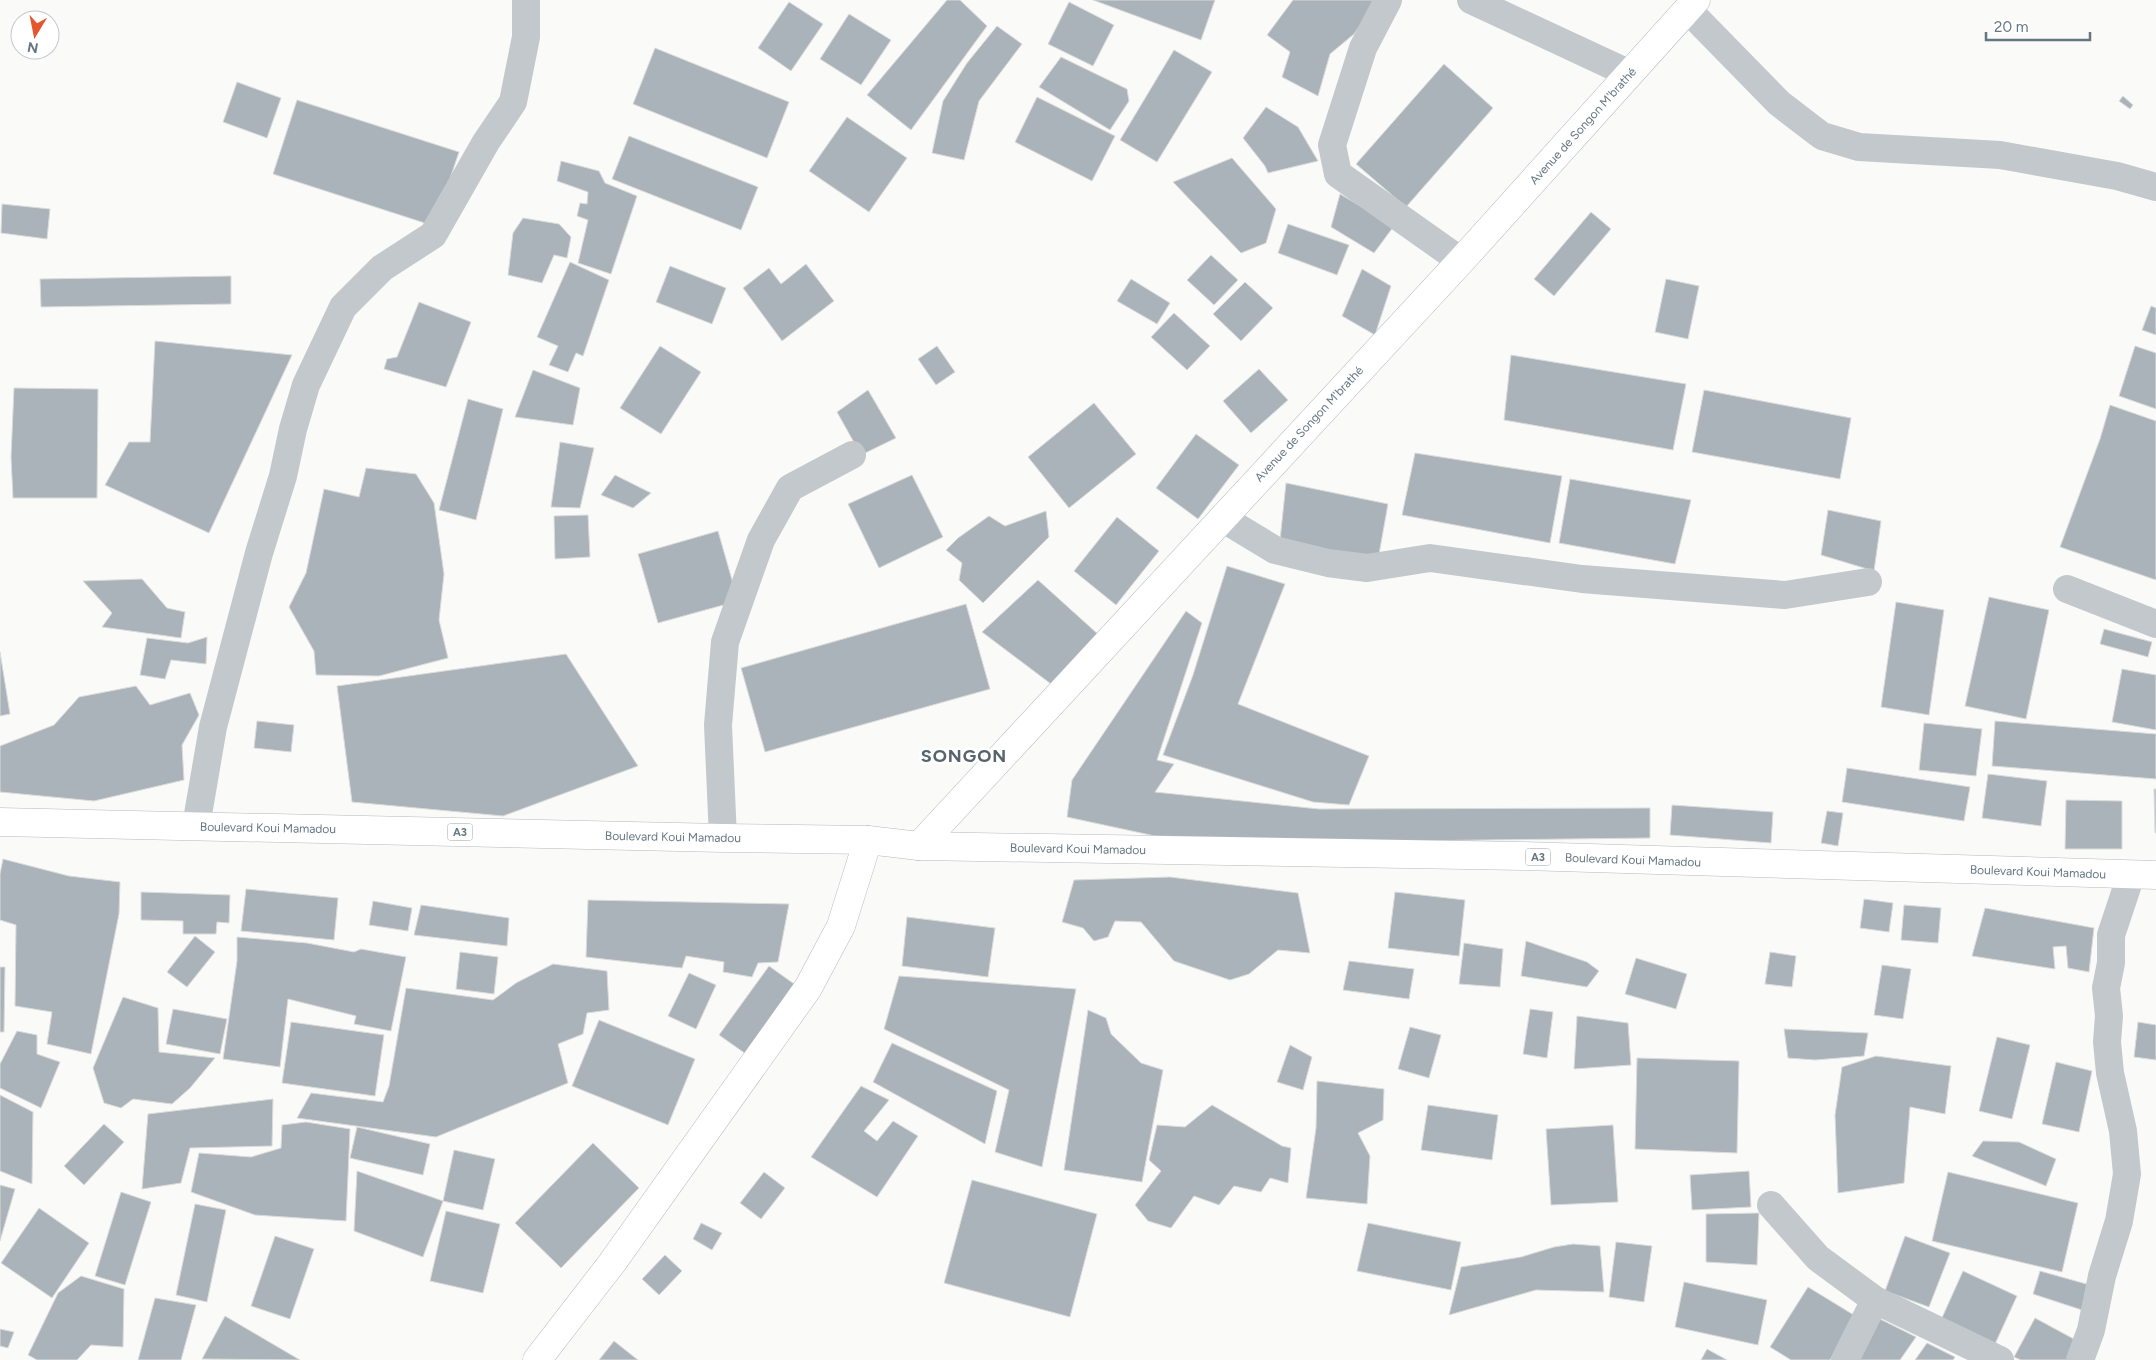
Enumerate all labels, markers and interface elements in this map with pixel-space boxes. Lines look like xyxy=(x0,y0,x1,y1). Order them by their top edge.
north arrow xyxy=(10,10,60,60)
scale bar xyxy=(1986,10,2090,42)
text: 20 m xyxy=(1994,18,2028,36)
text: N xyxy=(26,38,40,57)
street label: Avenue de Songon M'brathé xyxy=(1527,64,1639,187)
street label: Avenue de Songon M'brathé xyxy=(1252,363,1366,484)
district label: SONGON xyxy=(921,745,1007,767)
street label: Boulevard Koui Mamadou xyxy=(200,820,336,836)
road number: A3 xyxy=(448,824,472,840)
street label: Boulevard Koui Mamadou xyxy=(605,829,741,845)
street label: Boulevard Koui Mamadou xyxy=(1010,841,1146,857)
road number: A3 xyxy=(1526,849,1550,866)
street label: Boulevard Koui Mamadou xyxy=(1565,851,1701,869)
street label: Boulevard Koui Mamadou xyxy=(1970,863,2106,881)

